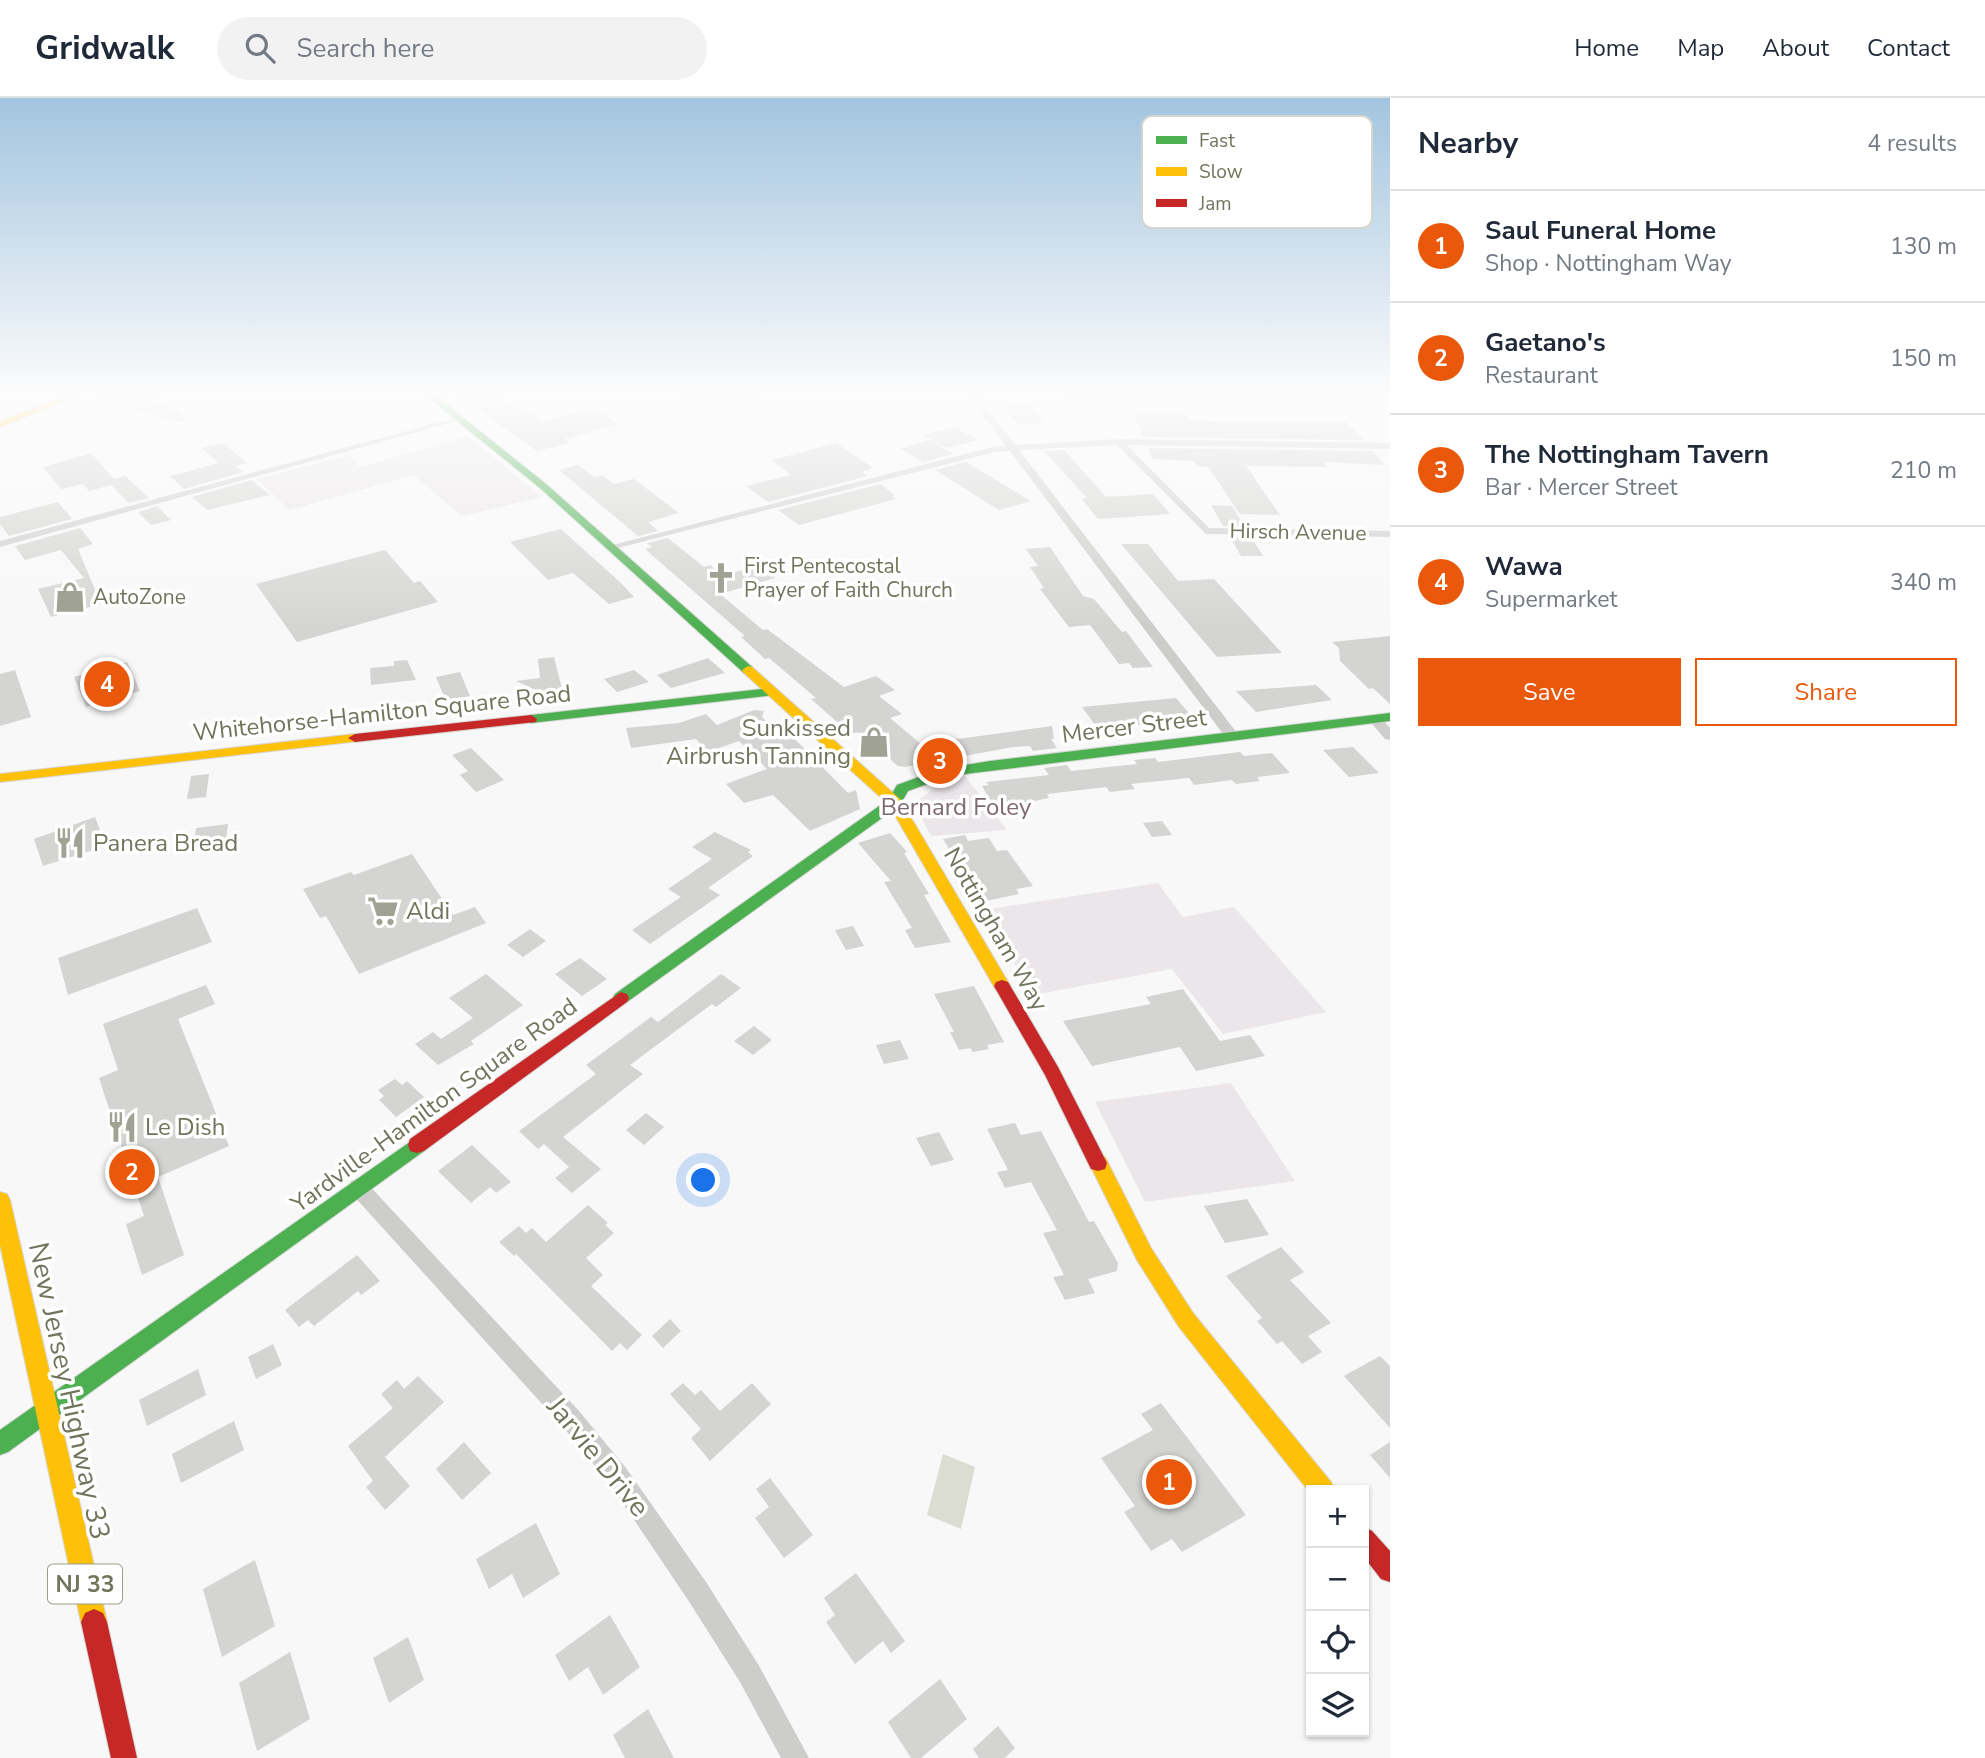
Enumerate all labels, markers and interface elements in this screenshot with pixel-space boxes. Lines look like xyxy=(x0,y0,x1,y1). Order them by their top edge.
search box xyxy=(217,17,707,80)
text: Gridwalk xyxy=(35,26,175,71)
icon: search xyxy=(241,29,279,67)
text: Search here xyxy=(297,31,434,66)
text: Home xyxy=(1574,32,1639,64)
text: Map xyxy=(1677,32,1724,64)
text: About xyxy=(1762,32,1829,64)
text: Contact xyxy=(1867,32,1950,64)
legend xyxy=(1142,116,1372,228)
text: Nearby xyxy=(1418,123,1518,164)
text: Fast xyxy=(1199,128,1235,154)
text: 4 results xyxy=(1867,128,1957,159)
text: Slow xyxy=(1199,159,1243,185)
text: Jam xyxy=(1198,191,1232,217)
text: Saul Funeral Home xyxy=(1485,213,1716,248)
text: 1 xyxy=(1434,231,1448,262)
text: 130 m xyxy=(1890,231,1957,262)
text: Shop · Nottingham Way xyxy=(1485,248,1732,279)
text: Gaetano's xyxy=(1485,325,1606,360)
text: 2 xyxy=(1434,343,1448,374)
text: 150 m xyxy=(1890,343,1957,374)
text: Restaurant xyxy=(1485,360,1598,391)
text: The Nottingham Tavern xyxy=(1485,437,1769,472)
text: 3 xyxy=(1434,455,1448,486)
text: 210 m xyxy=(1890,455,1957,486)
text: Bar · Mercer Street xyxy=(1485,472,1678,503)
street label: Hirsch Avenue xyxy=(1229,517,1367,547)
text: Wawa xyxy=(1485,549,1563,584)
place label: First Pentecostal Prayer of Faith Church xyxy=(744,552,953,604)
church icon: First Pentecostal Prayer of Faith Church xyxy=(704,561,738,595)
text: 4 xyxy=(1434,567,1448,598)
text: 340 m xyxy=(1890,567,1957,598)
shop icon: AutoZone xyxy=(53,580,87,614)
place label: AutoZone xyxy=(93,583,186,611)
text: Supermarket xyxy=(1485,584,1618,615)
pin: 4 xyxy=(84,658,130,710)
button: Save xyxy=(1418,658,1681,726)
button: Share xyxy=(1695,658,1957,726)
street label: Whitehorse-Hamilton Square Road xyxy=(191,677,573,749)
street label: Mercer Street xyxy=(1060,701,1209,751)
place label: Sunkissed Airbrush Tanning xyxy=(666,712,851,772)
shop icon: Sunkissed Airbrush Tanning xyxy=(857,725,891,759)
pin: 3 xyxy=(917,735,963,787)
park label: Bernard Foley xyxy=(881,791,1032,823)
restaurant icon: Panera Bread xyxy=(53,826,87,860)
place label: Panera Bread xyxy=(93,827,238,859)
street label: Nottingham Way xyxy=(936,841,1056,1017)
supermarket icon: Aldi xyxy=(366,894,400,928)
place label: Aldi xyxy=(406,895,450,927)
street label: Yardville-Hamilton Square Road xyxy=(284,990,584,1220)
restaurant icon: Le Dish xyxy=(105,1110,139,1144)
place label: Le Dish xyxy=(145,1111,225,1143)
pin: 2 xyxy=(109,1146,155,1198)
your location xyxy=(686,1163,720,1197)
street label: New Jersey Highway 33 xyxy=(19,1239,119,1543)
street label: Jarvie Drive xyxy=(537,1388,658,1525)
pin: 1 xyxy=(1146,1456,1192,1508)
map controls xyxy=(1306,1485,1369,1737)
button: + xyxy=(1306,1485,1369,1548)
button: − xyxy=(1306,1548,1369,1611)
road number: NJ 33 xyxy=(48,1564,122,1604)
button: locate xyxy=(1306,1611,1369,1674)
button: layers xyxy=(1306,1674,1369,1737)

